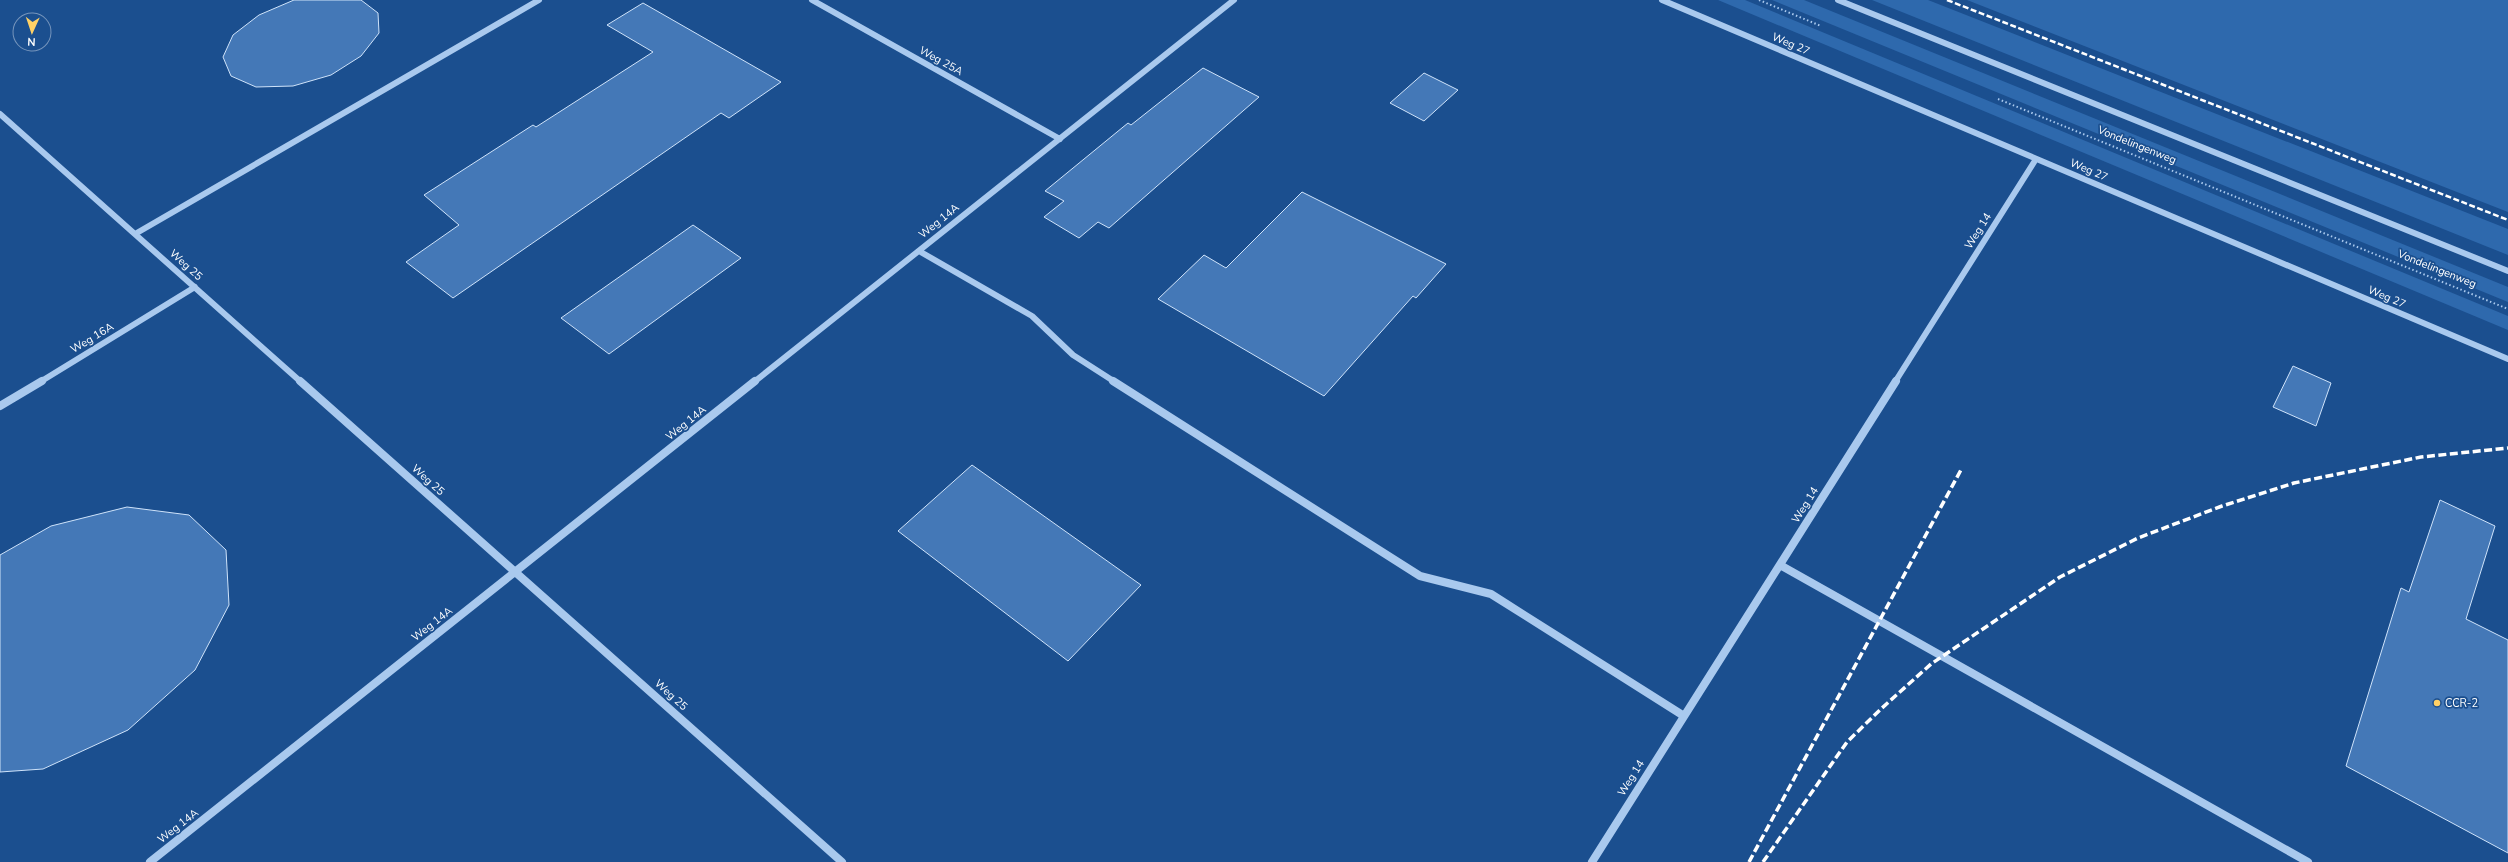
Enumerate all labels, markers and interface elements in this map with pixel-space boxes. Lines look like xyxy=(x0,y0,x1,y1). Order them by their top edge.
north arrow xyxy=(12,12,52,52)
street label: Weg 27 xyxy=(1770,29,1812,59)
text: N xyxy=(27,34,36,49)
street label: Weg 25A xyxy=(916,43,966,79)
street label: Vondelingenweg xyxy=(2095,122,2179,168)
street label: Weg 27 xyxy=(2068,155,2110,185)
street label: Weg 14A xyxy=(916,200,962,242)
street label: Weg 14 xyxy=(1961,210,1995,252)
street label: Weg 25 xyxy=(166,246,206,284)
street label: Vondelingenweg xyxy=(2395,246,2479,292)
street label: Weg 27 xyxy=(2366,282,2408,312)
street label: Weg 16A xyxy=(68,319,116,357)
street label: Weg 14A xyxy=(663,402,709,444)
street label: Weg 25 xyxy=(408,461,448,499)
street label: Weg 14 xyxy=(1788,484,1822,526)
street label: Weg 14A xyxy=(409,603,455,645)
street label: Weg 25 xyxy=(651,676,691,714)
place label: CCR-2 xyxy=(2445,696,2478,711)
marker: CCR-2 xyxy=(2432,698,2442,708)
street label: Weg 14 xyxy=(1614,757,1648,799)
street label: Weg 14A xyxy=(155,805,201,847)

